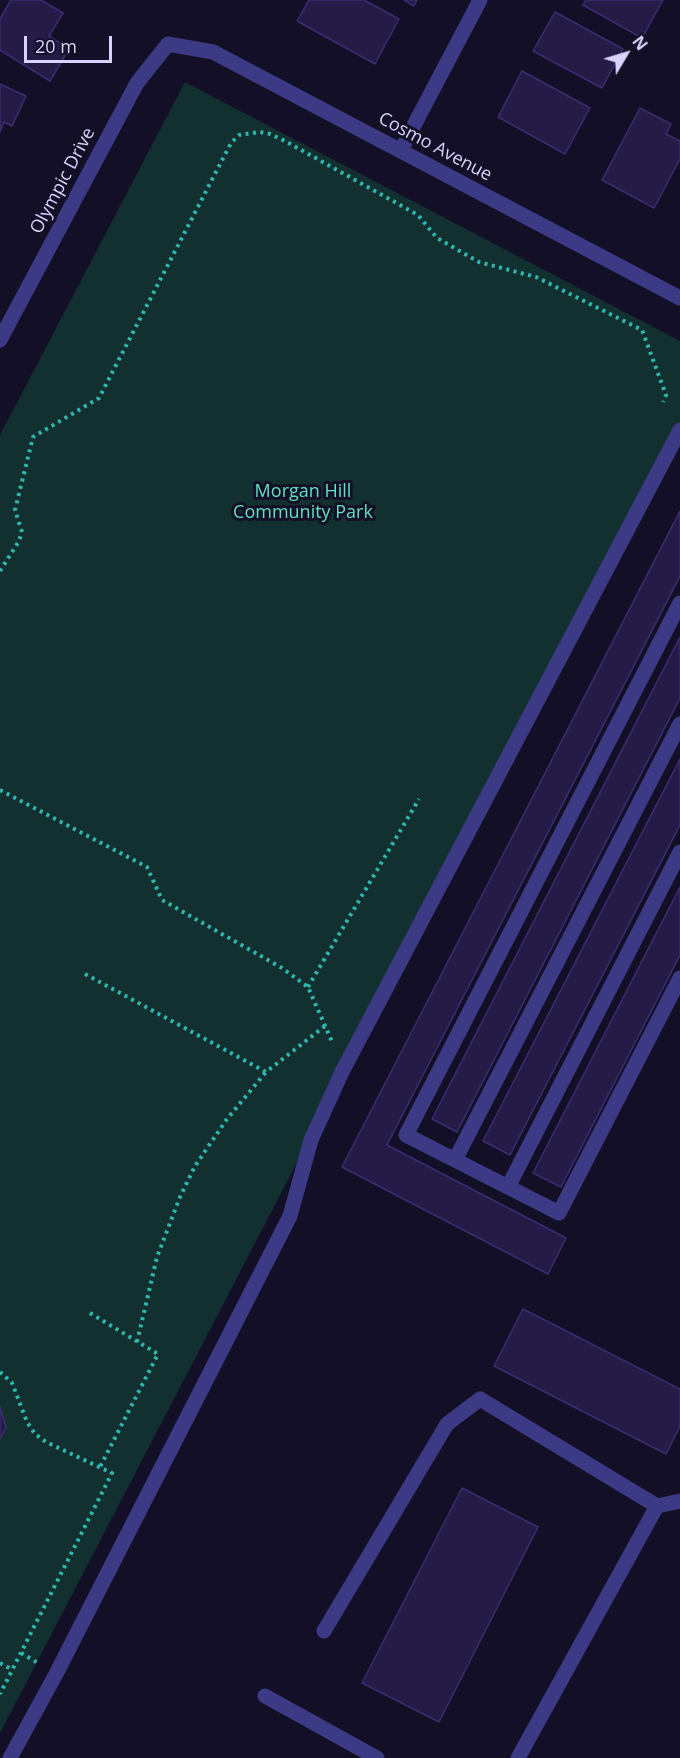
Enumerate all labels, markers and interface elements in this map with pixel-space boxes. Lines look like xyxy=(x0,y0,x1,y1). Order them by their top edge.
scale bar xyxy=(27,24,116,62)
north arrow xyxy=(596,24,656,84)
text: N xyxy=(628,31,653,55)
text: 20 m xyxy=(35,34,77,58)
street label: Cosmo Avenue xyxy=(374,108,496,186)
street label: Olympic Drive xyxy=(26,124,100,238)
park label: Morgan Hill Community Park xyxy=(233,481,373,524)

